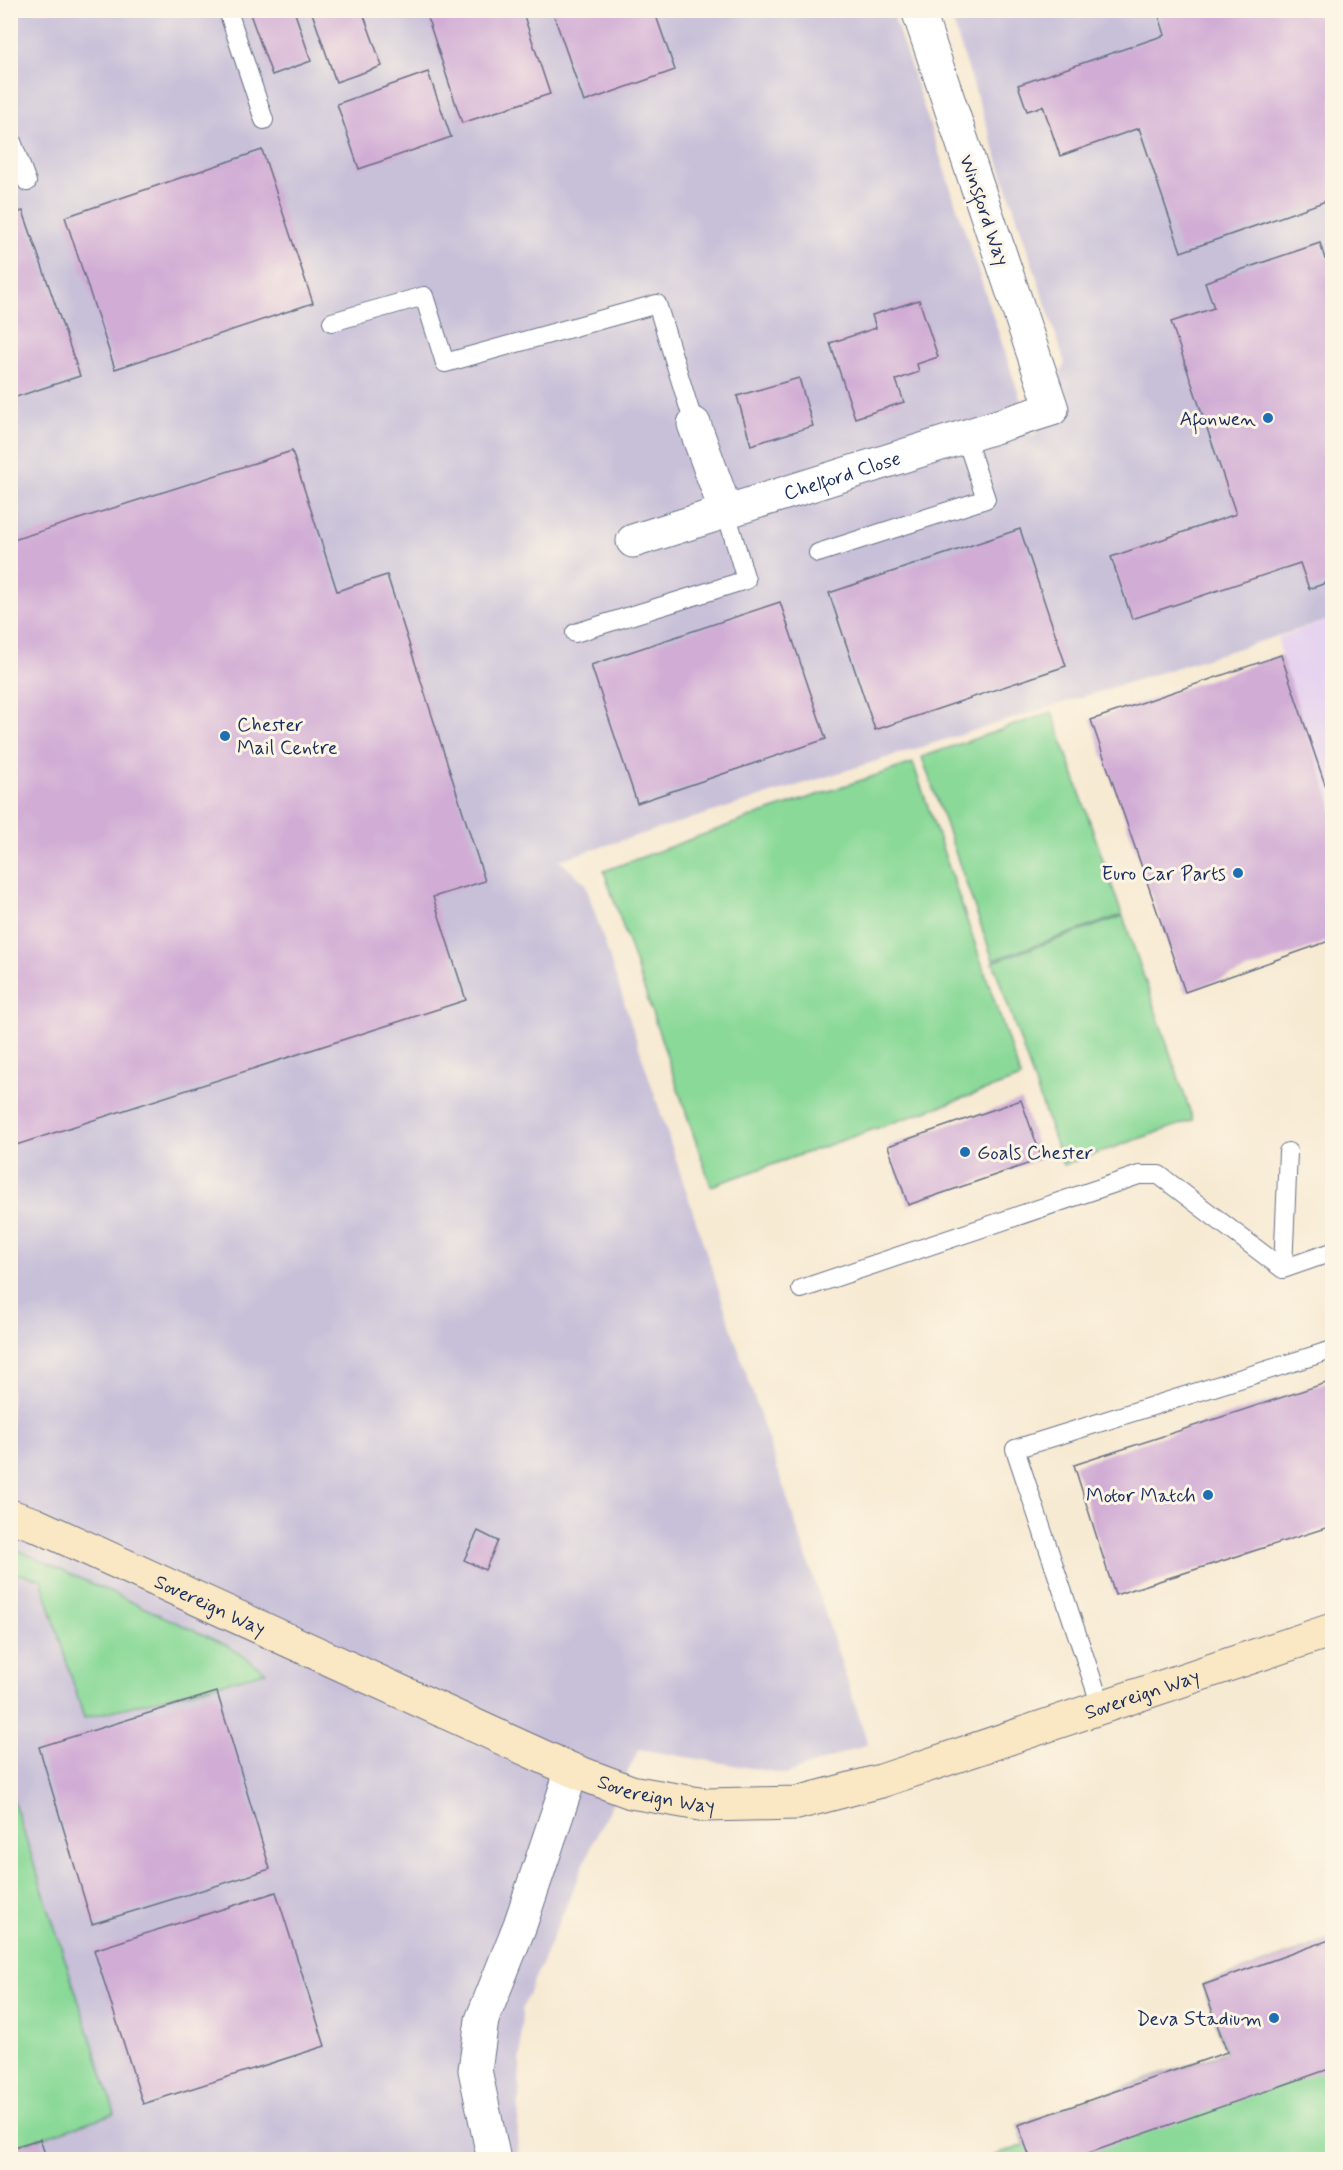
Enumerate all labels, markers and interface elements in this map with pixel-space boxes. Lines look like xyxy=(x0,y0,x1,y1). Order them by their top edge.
street label: Winsford Way xyxy=(950,151,1015,270)
place label: Afonwen xyxy=(1179,406,1256,435)
marker: Afonwen xyxy=(1261,411,1275,425)
street label: Chelford Close xyxy=(780,446,904,508)
place label: Chester Mail Centre xyxy=(237,712,338,762)
marker: Chester Mail Centre xyxy=(218,729,232,743)
place label: Euro Car Parts xyxy=(1102,861,1226,888)
marker: Euro Car Parts xyxy=(1231,866,1245,880)
place label: Goals Chester xyxy=(977,1140,1093,1167)
marker: Goals Chester xyxy=(958,1145,972,1159)
place label: Motor Match xyxy=(1086,1483,1196,1510)
marker: Motor Match xyxy=(1201,1488,1215,1502)
street label: Sovereign Way xyxy=(150,1569,269,1643)
street label: Sovereign Way xyxy=(1081,1663,1203,1727)
street label: Sovereign Way xyxy=(593,1769,715,1820)
place label: Deva Stadium xyxy=(1136,2006,1262,2033)
marker: Deva Stadium xyxy=(1267,2011,1281,2025)

